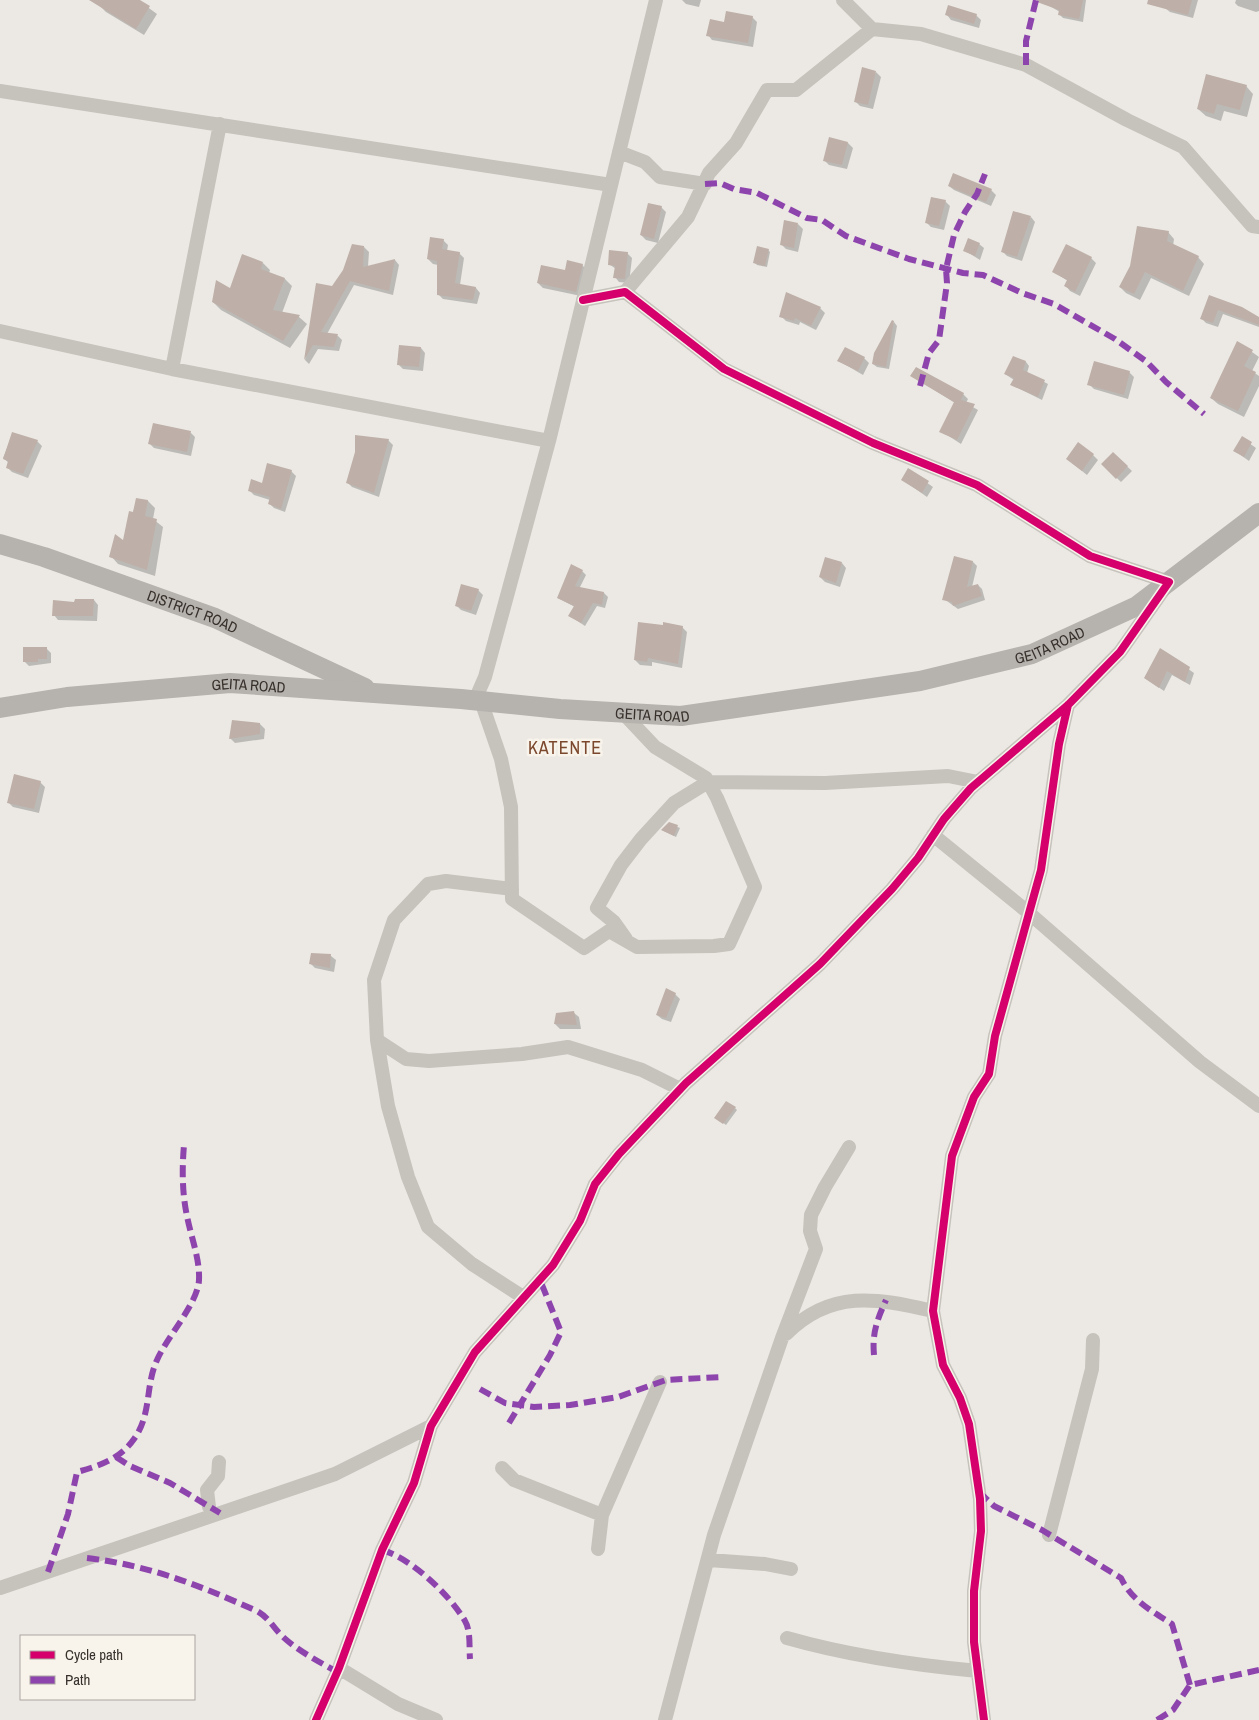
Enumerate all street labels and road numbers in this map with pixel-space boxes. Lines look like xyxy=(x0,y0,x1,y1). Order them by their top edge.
street label: DISTRICT ROAD xyxy=(144,584,242,638)
street label: GEITA ROAD xyxy=(1012,621,1088,668)
street label: GEITA ROAD xyxy=(210,672,286,697)
street label: GEITA ROAD xyxy=(615,702,691,727)

